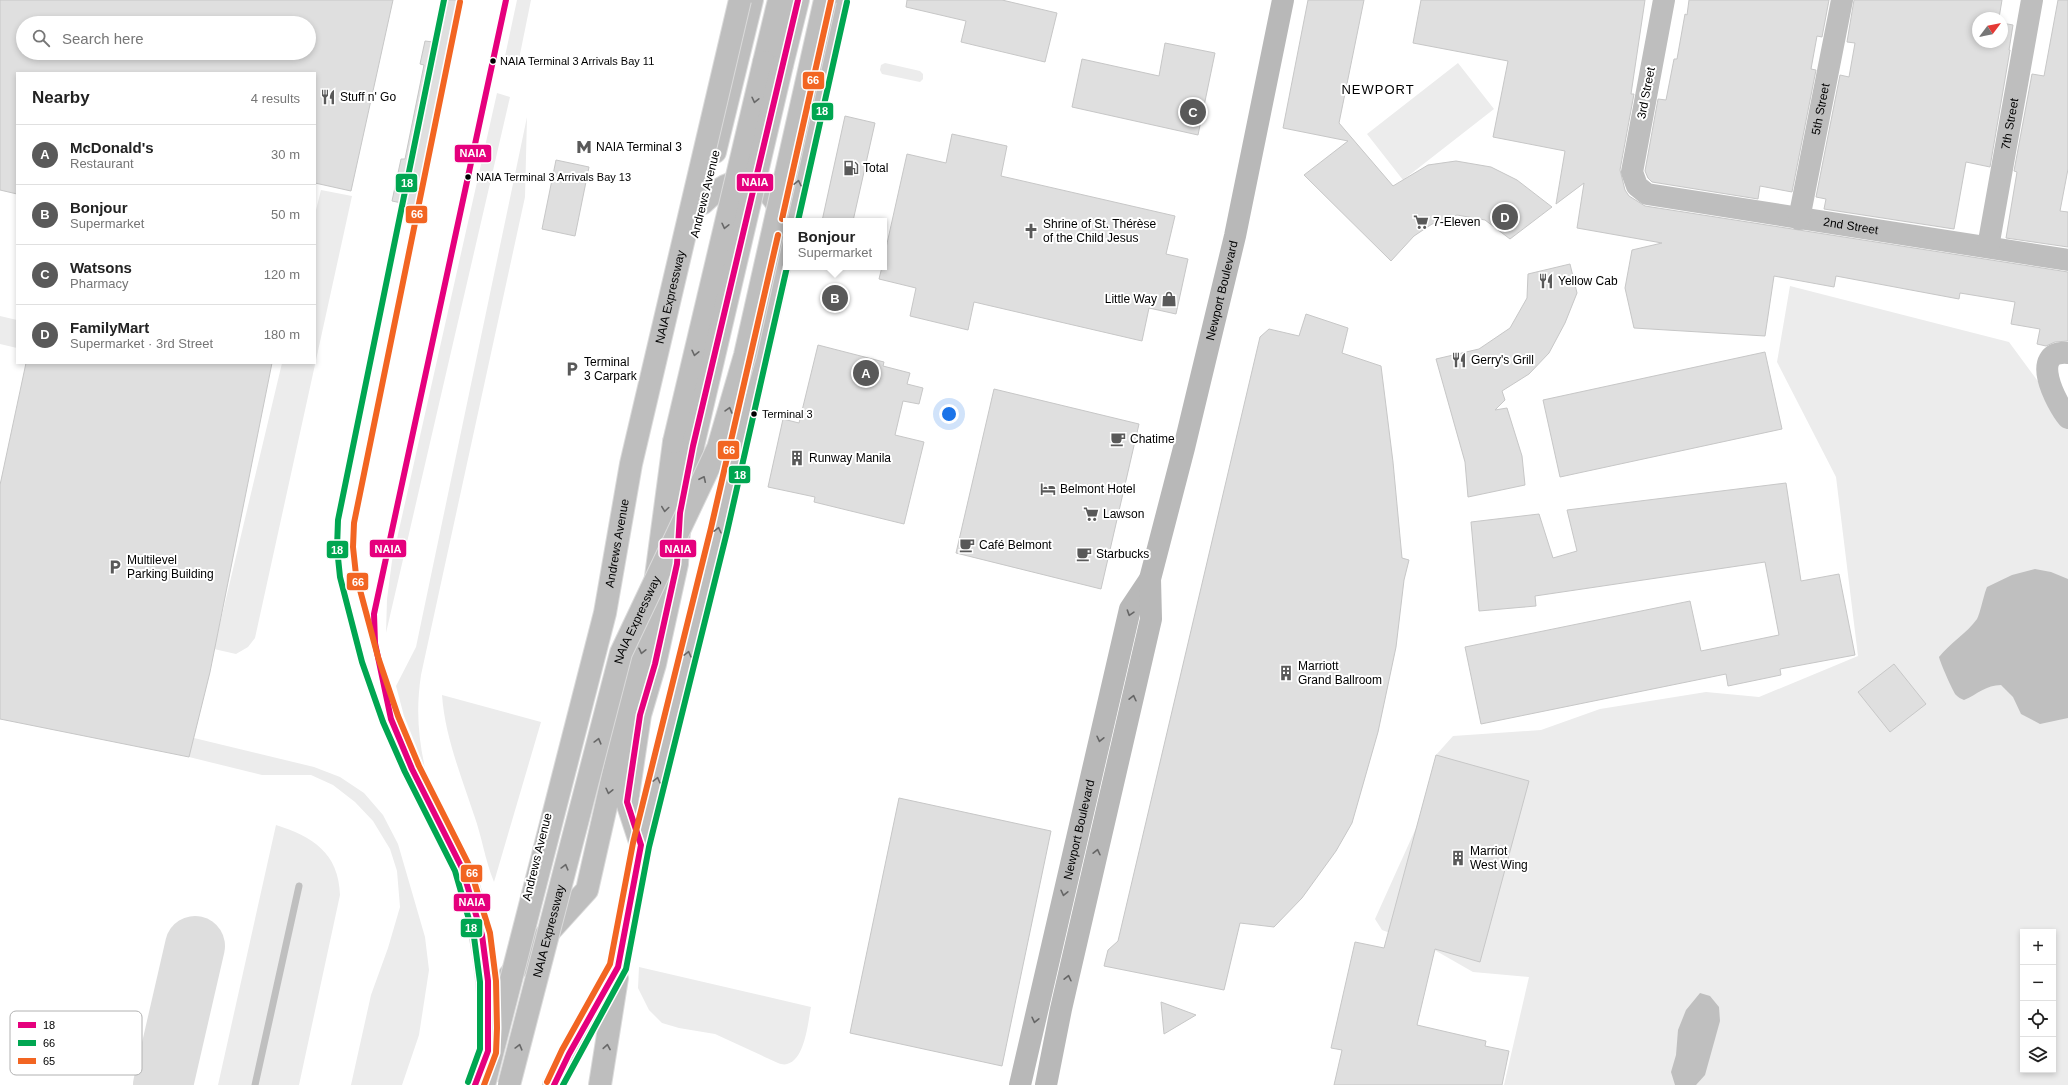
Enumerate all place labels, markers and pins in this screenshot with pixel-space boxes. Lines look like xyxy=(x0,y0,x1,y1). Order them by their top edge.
place label: NAIA Terminal 3 Arrivals Bay 11 xyxy=(500,55,654,67)
marker: NAIA Terminal 3 Arrivals Bay 11 xyxy=(488,56,498,66)
restaurant icon: Stuff n' Go xyxy=(319,88,337,106)
place label: Stuff n' Go xyxy=(340,90,396,104)
pin: C xyxy=(1180,97,1206,127)
metro station icon: NAIA Terminal 3 xyxy=(575,138,593,156)
place label: NAIA Terminal 3 xyxy=(596,140,682,154)
fuel station icon: Total xyxy=(842,159,860,177)
place label: Total xyxy=(863,161,888,175)
place label: NAIA Terminal 3 Arrivals Bay 13 xyxy=(476,171,631,183)
marker: NAIA Terminal 3 Arrivals Bay 13 xyxy=(463,172,473,182)
pin: D xyxy=(1492,202,1518,232)
supermarket icon: 7-Eleven xyxy=(1412,213,1430,231)
place label: 7-Eleven xyxy=(1433,215,1480,229)
place label: Shrine of St. Thérèse of the Child Jesus xyxy=(1043,217,1157,245)
church icon: Shrine of St. Thérèse of the Child Jesus xyxy=(1022,222,1040,240)
restaurant icon: Yellow Cab xyxy=(1537,272,1555,290)
place label: Yellow Cab xyxy=(1558,274,1618,288)
pin: B xyxy=(822,283,848,313)
shop icon: Little Way xyxy=(1160,290,1178,308)
place label: Little Way xyxy=(1105,292,1157,306)
restaurant icon: Gerry's Grill xyxy=(1450,351,1468,369)
place label: Gerry's Grill xyxy=(1471,353,1534,367)
place label: Terminal 3 Carpark xyxy=(584,355,638,383)
pin: A xyxy=(853,358,879,388)
parking icon: Terminal 3 Carpark xyxy=(563,360,581,378)
place label: Terminal 3 xyxy=(762,408,813,420)
marker: Terminal 3 xyxy=(749,409,759,419)
cafe icon: Chatime xyxy=(1109,430,1127,448)
place label: Chatime xyxy=(1130,432,1175,446)
building icon: Runway Manila xyxy=(788,449,806,467)
place label: Runway Manila xyxy=(809,451,891,465)
hotel icon: Belmont Hotel xyxy=(1039,480,1057,498)
place label: Belmont Hotel xyxy=(1060,482,1135,496)
supermarket icon: Lawson xyxy=(1082,505,1100,523)
place label: Lawson xyxy=(1103,507,1144,521)
cafe icon: Café Belmont xyxy=(958,536,976,554)
place label: Café Belmont xyxy=(979,538,1052,552)
cafe icon: Starbucks xyxy=(1075,545,1093,563)
place label: Starbucks xyxy=(1096,547,1149,561)
place label: Multilevel Parking Building xyxy=(127,553,214,581)
parking icon: Multilevel Parking Building xyxy=(106,558,124,576)
place label: Marriott Grand Ballroom xyxy=(1298,659,1382,687)
building icon: Marriott Grand Ballroom xyxy=(1277,664,1295,682)
place label: Marriot West Wing xyxy=(1470,844,1528,872)
building icon: Marriot West Wing xyxy=(1449,849,1467,867)

